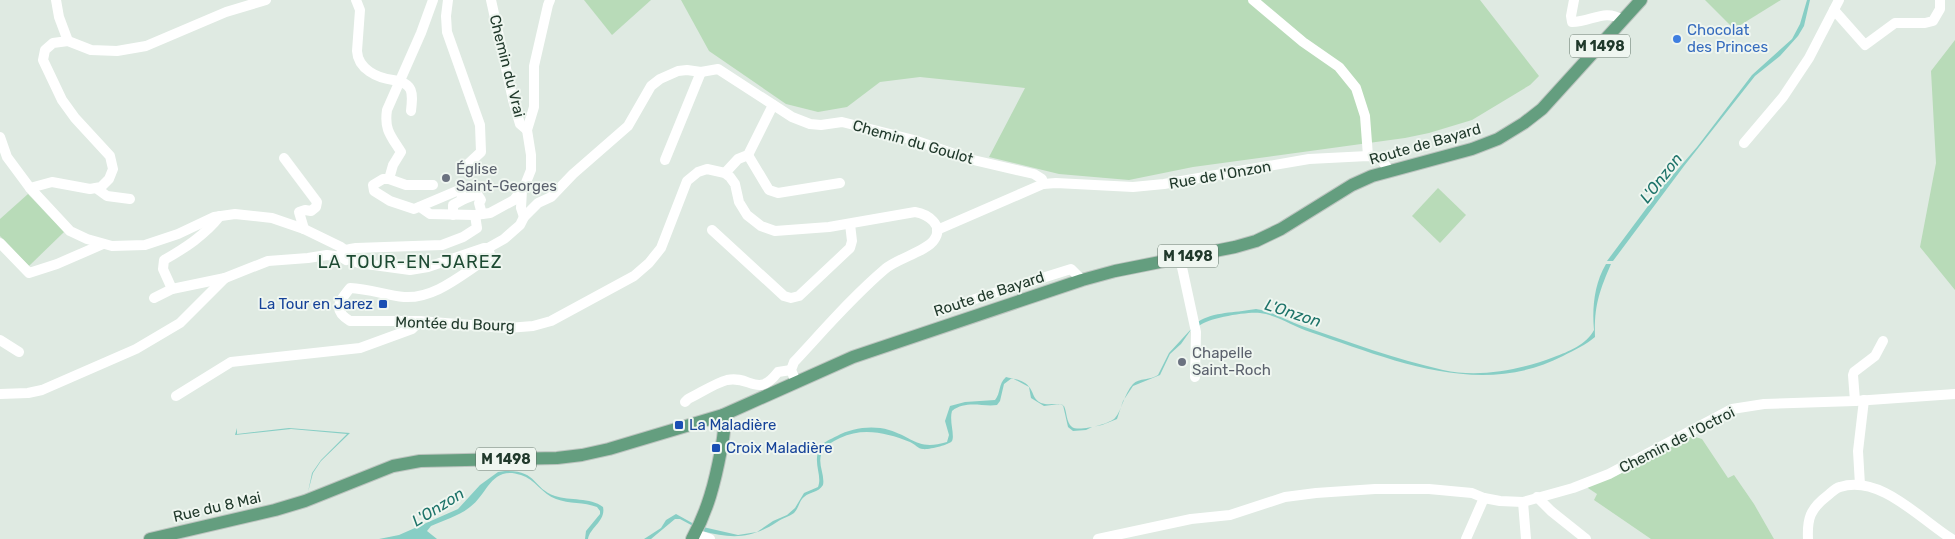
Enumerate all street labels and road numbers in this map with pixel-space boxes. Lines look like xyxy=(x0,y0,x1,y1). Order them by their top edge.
street label: Chemin du Vrai xyxy=(486,13,528,119)
road number: M 1498 xyxy=(1570,34,1630,58)
street label: Chemin du Goulot xyxy=(851,116,976,168)
street label: Route de Bayard xyxy=(1367,119,1483,169)
street label: Rue de l'Onzon xyxy=(1168,157,1272,193)
road number: M 1498 xyxy=(1158,245,1218,268)
street label: Route de Bayard xyxy=(931,268,1047,320)
street label: Montée du Bourg xyxy=(395,313,515,335)
street label: Chemin de l'Octroi xyxy=(1616,403,1738,477)
road number: M 1498 xyxy=(476,448,536,470)
street label: Rue du 8 Mai xyxy=(171,488,263,526)

